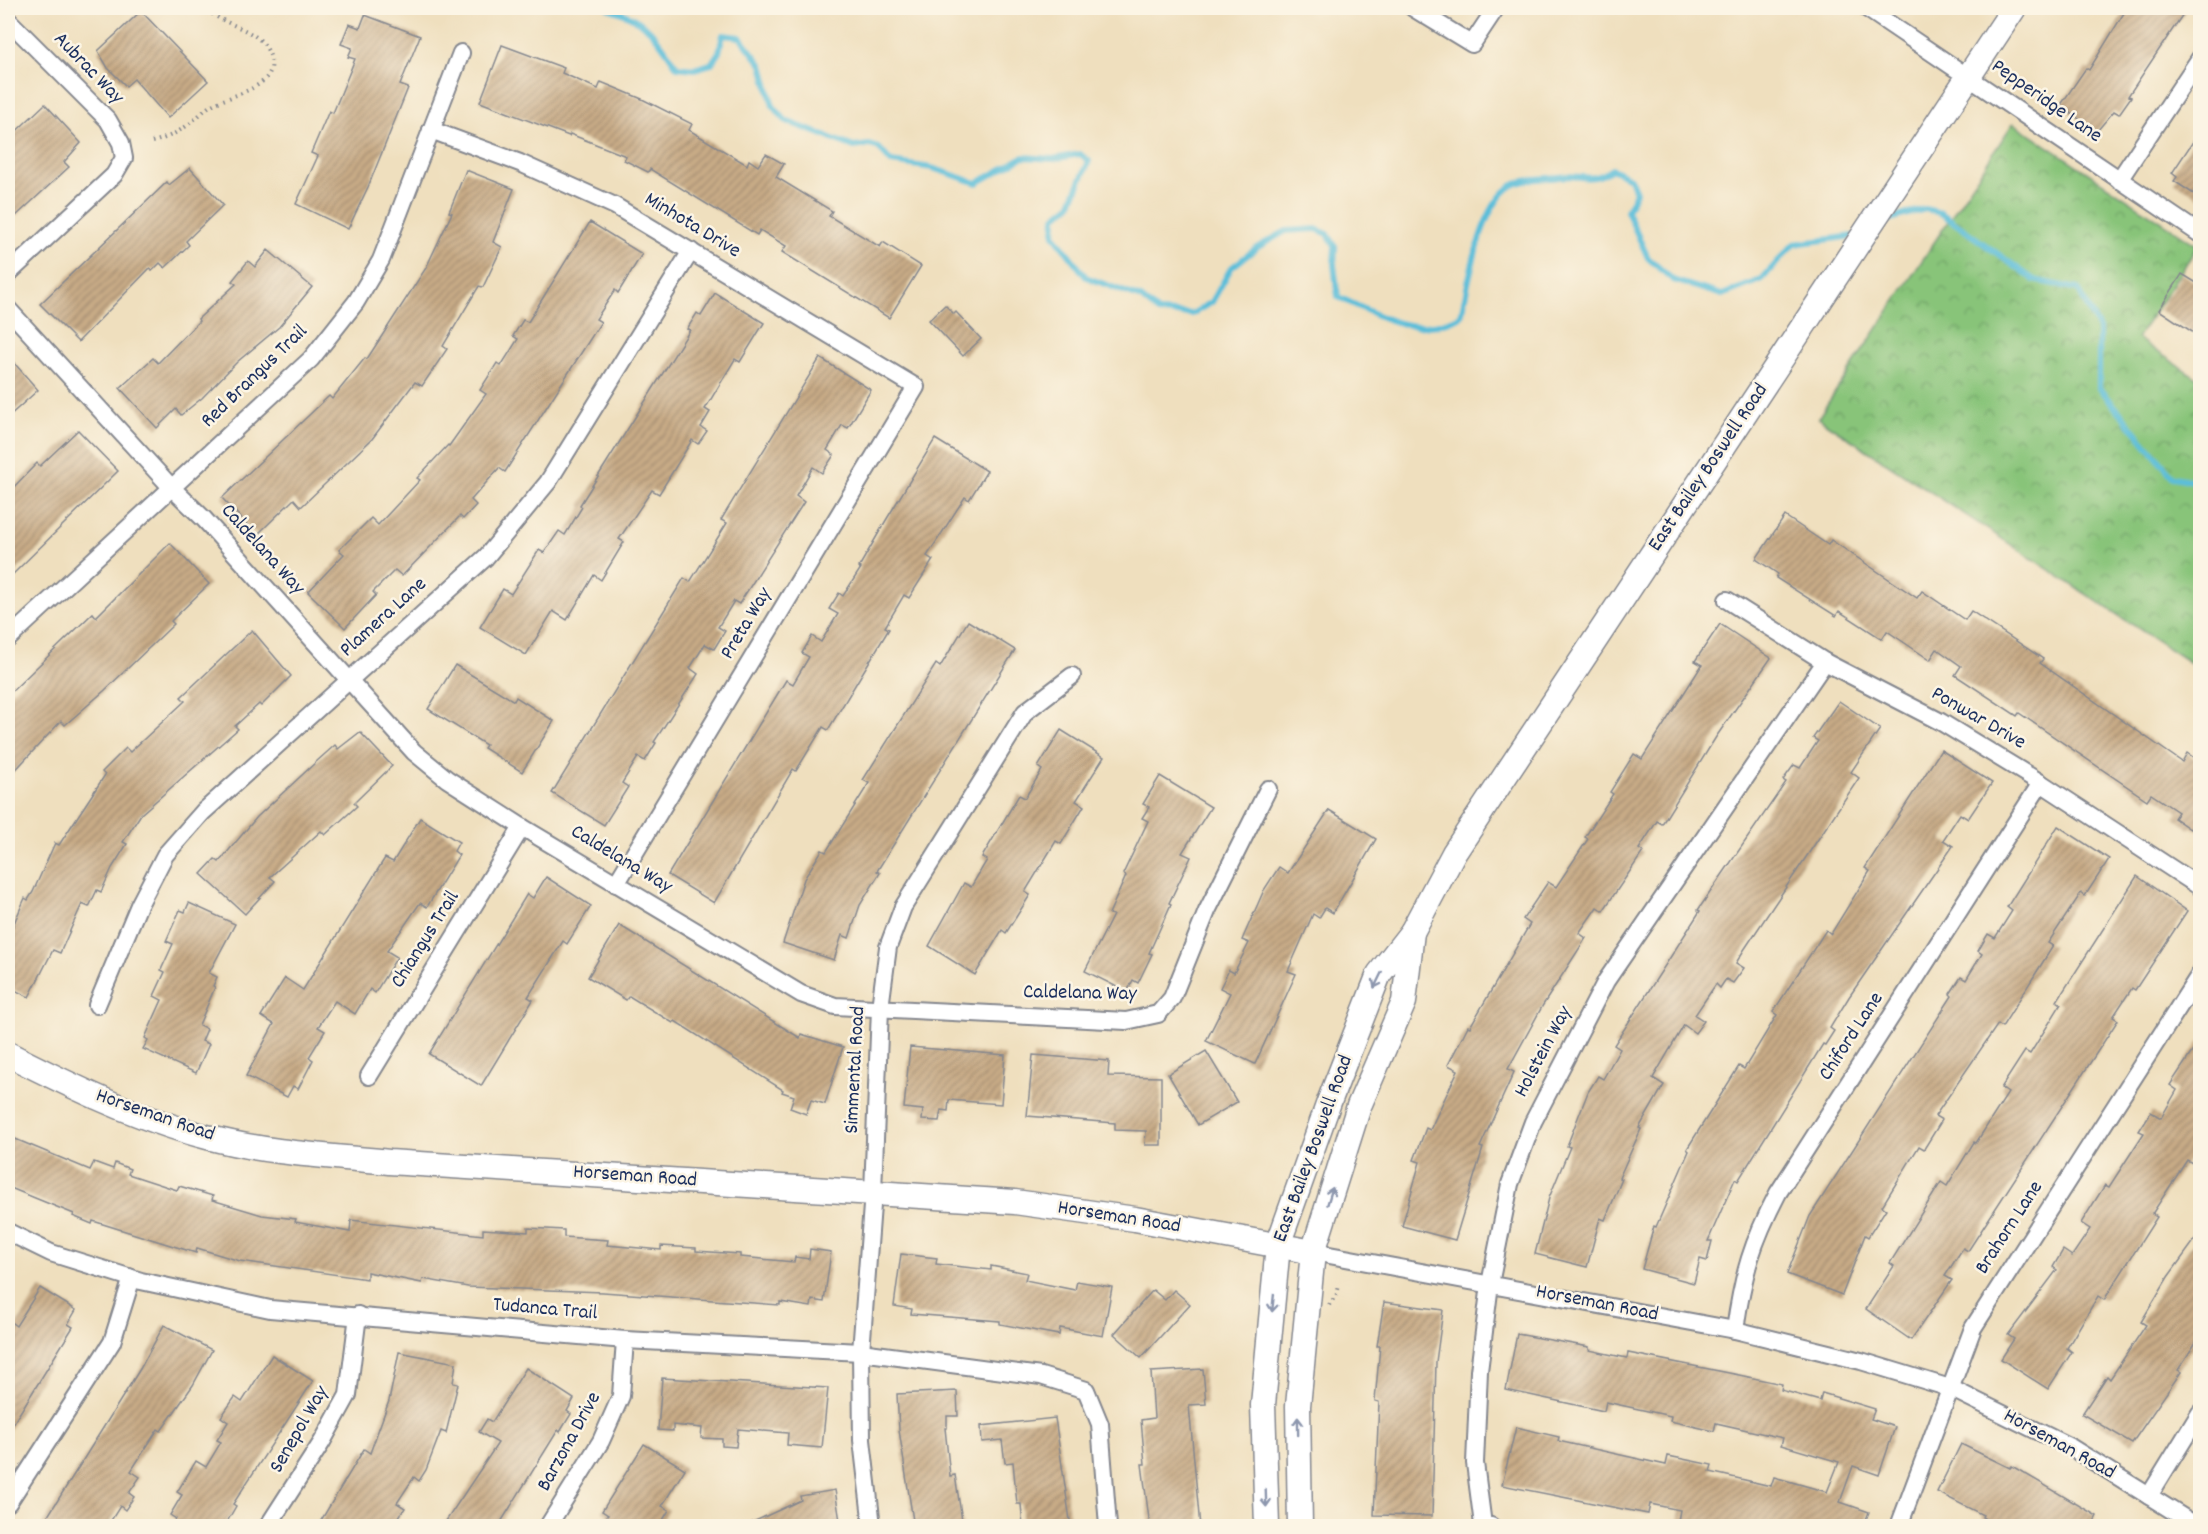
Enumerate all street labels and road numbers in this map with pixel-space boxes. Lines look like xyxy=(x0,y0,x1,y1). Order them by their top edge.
street label: Aubrac Way xyxy=(46,26,131,112)
street label: Pepperidge Lane xyxy=(1984,53,2108,151)
street label: Minhota Drive xyxy=(638,185,746,267)
street label: Red Brangus Trail xyxy=(195,318,315,436)
street label: East Bailey Boswell Road xyxy=(1641,378,1777,558)
street label: Caldelana Way xyxy=(213,498,312,603)
street label: Plamera Lane xyxy=(334,571,434,665)
street label: Preta Way xyxy=(714,582,781,666)
street label: Ponwar Drive xyxy=(1925,680,2031,758)
street label: Caldelana Way xyxy=(564,818,678,902)
street label: Chiangus Trail xyxy=(384,885,468,995)
street label: Caldelana Way xyxy=(1023,978,1138,1010)
street label: Chiford Lane xyxy=(1812,987,1892,1087)
street label: Holstein Way xyxy=(1507,1001,1581,1103)
street label: Simmental Road xyxy=(838,1006,874,1134)
street label: East Bailey Boswell Road xyxy=(1266,1051,1362,1247)
street label: Horseman Road xyxy=(91,1082,219,1150)
street label: Horseman Road xyxy=(572,1158,698,1196)
street label: Brahorn Lane xyxy=(1968,1175,2052,1281)
street label: Horseman Road xyxy=(1055,1193,1183,1243)
street label: Horseman Road xyxy=(1533,1277,1661,1331)
street label: Tudanca Trail xyxy=(491,1290,599,1330)
street label: Senepol Way xyxy=(263,1380,337,1479)
street label: Barzona Drive xyxy=(530,1387,610,1497)
street label: Horseman Road xyxy=(1997,1402,2121,1488)

